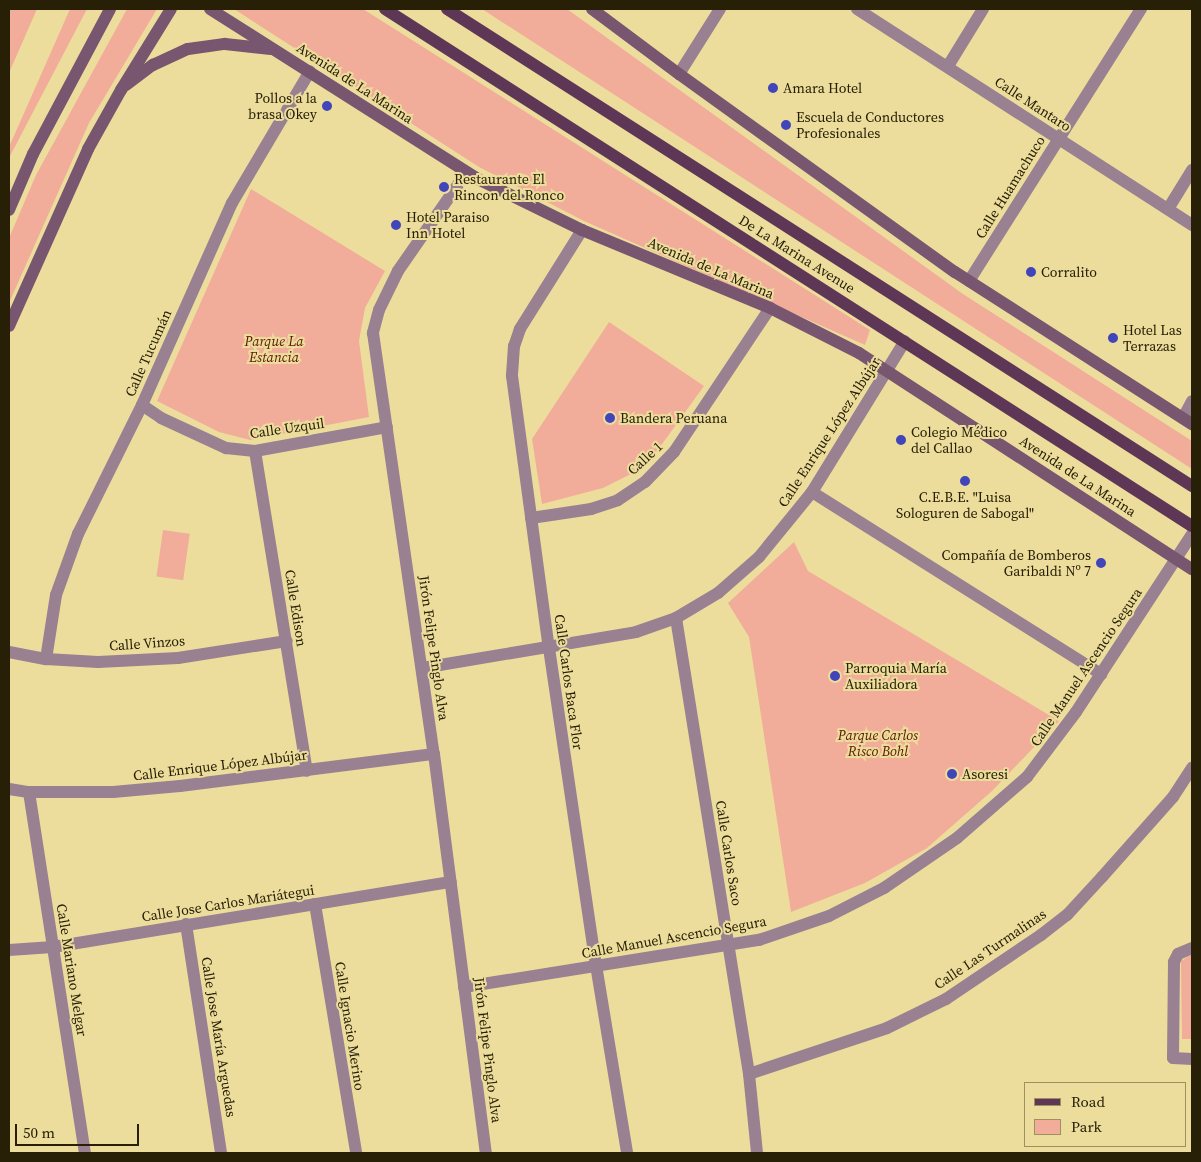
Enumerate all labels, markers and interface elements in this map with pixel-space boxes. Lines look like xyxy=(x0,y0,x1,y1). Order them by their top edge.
street label: Avenida de La Marina xyxy=(294,39,416,127)
street label: Calle Mantaro xyxy=(992,73,1074,135)
place label: Amara Hotel xyxy=(783,80,862,96)
marker: Amara Hotel xyxy=(767,82,779,94)
place label: Pollos a la brasa Okey xyxy=(248,90,317,122)
marker: Pollos a la brasa Okey xyxy=(321,100,333,112)
place label: Escuela de Conductores Profesionales xyxy=(796,109,944,142)
marker: Escuela de Conductores Profesionales xyxy=(780,119,792,131)
street label: Calle Huamachuco xyxy=(972,133,1048,241)
place label: Restaurante El Rincon del Ronco xyxy=(454,171,564,203)
marker: Restaurante El Rincon del Ronco xyxy=(438,181,450,193)
place label: Hotel Paraiso Inn Hotel xyxy=(406,209,489,242)
street label: De La Marina Avenue xyxy=(736,212,858,296)
marker: Hotel Paraiso Inn Hotel xyxy=(390,219,402,231)
street label: Avenida de La Marina xyxy=(645,234,777,302)
place label: Corralito xyxy=(1041,264,1097,280)
marker: Corralito xyxy=(1025,266,1037,278)
street label: Calle Tucumán xyxy=(121,307,175,399)
place label: Hotel Las Terrazas xyxy=(1123,322,1182,354)
marker: Hotel Las Terrazas xyxy=(1107,332,1119,344)
park label: Parque La Estancia xyxy=(245,333,303,366)
street label: Calle Enrique López Albújar xyxy=(774,354,884,510)
place label: Bandera Peruana xyxy=(620,410,727,426)
marker: Bandera Peruana xyxy=(604,412,616,424)
street label: Calle Uzquil xyxy=(249,414,325,442)
place label: Colegio Médico del Callao xyxy=(911,424,1007,457)
street label: Avenida de La Marina xyxy=(1017,432,1139,520)
marker: Colegio Médico del Callao xyxy=(895,434,907,446)
street label: Calle 1 xyxy=(624,438,666,478)
marker: C.E.B.E. "Luisa Sologuren de Sabogal" xyxy=(959,475,971,487)
place label: C.E.B.E. "Luisa Sologuren de Sabogal" xyxy=(896,489,1034,522)
place label: Compañía de Bomberos Garibaldi Nº 7 xyxy=(942,547,1091,580)
marker: Compañía de Bomberos Garibaldi Nº 7 xyxy=(1095,557,1107,569)
street label: Calle Edison xyxy=(282,568,310,648)
street label: Jirón Felipe Pinglo Alva xyxy=(415,574,453,722)
street label: Calle Manuel Ascencio Segura xyxy=(1027,585,1145,749)
street label: Calle Carlos Baca Flor xyxy=(551,613,587,751)
street label: Calle Vinzos xyxy=(108,632,186,654)
place label: Parroquia María Auxiliadora xyxy=(845,660,947,692)
marker: Parroquia María Auxiliadora xyxy=(829,670,841,682)
park label: Parque Carlos Risco Bohl xyxy=(838,727,918,760)
street label: Calle Enrique López Albújar xyxy=(132,746,308,784)
place label: Asoresi xyxy=(962,766,1008,782)
marker: Asoresi xyxy=(946,768,958,780)
street label: Calle Carlos Saco xyxy=(712,799,746,907)
street label: Calle Jose Carlos Mariátegui xyxy=(140,881,316,925)
street label: Calle Mariano Melgar xyxy=(53,903,91,1037)
street label: Calle Las Turmalinas xyxy=(931,905,1049,993)
street label: Calle Manuel Ascencio Segura xyxy=(580,912,768,962)
street label: Calle Jose María Arguedas xyxy=(198,956,240,1118)
street label: Calle Ignacio Merino xyxy=(332,960,368,1092)
street label: Jirón Felipe Pinglo Alva xyxy=(471,976,505,1124)
legend xyxy=(1024,1082,1186,1147)
text: Road xyxy=(1071,1091,1105,1112)
scale bar xyxy=(18,1114,141,1146)
text: Park xyxy=(1071,1116,1102,1137)
text: 50 m xyxy=(23,1122,55,1143)

